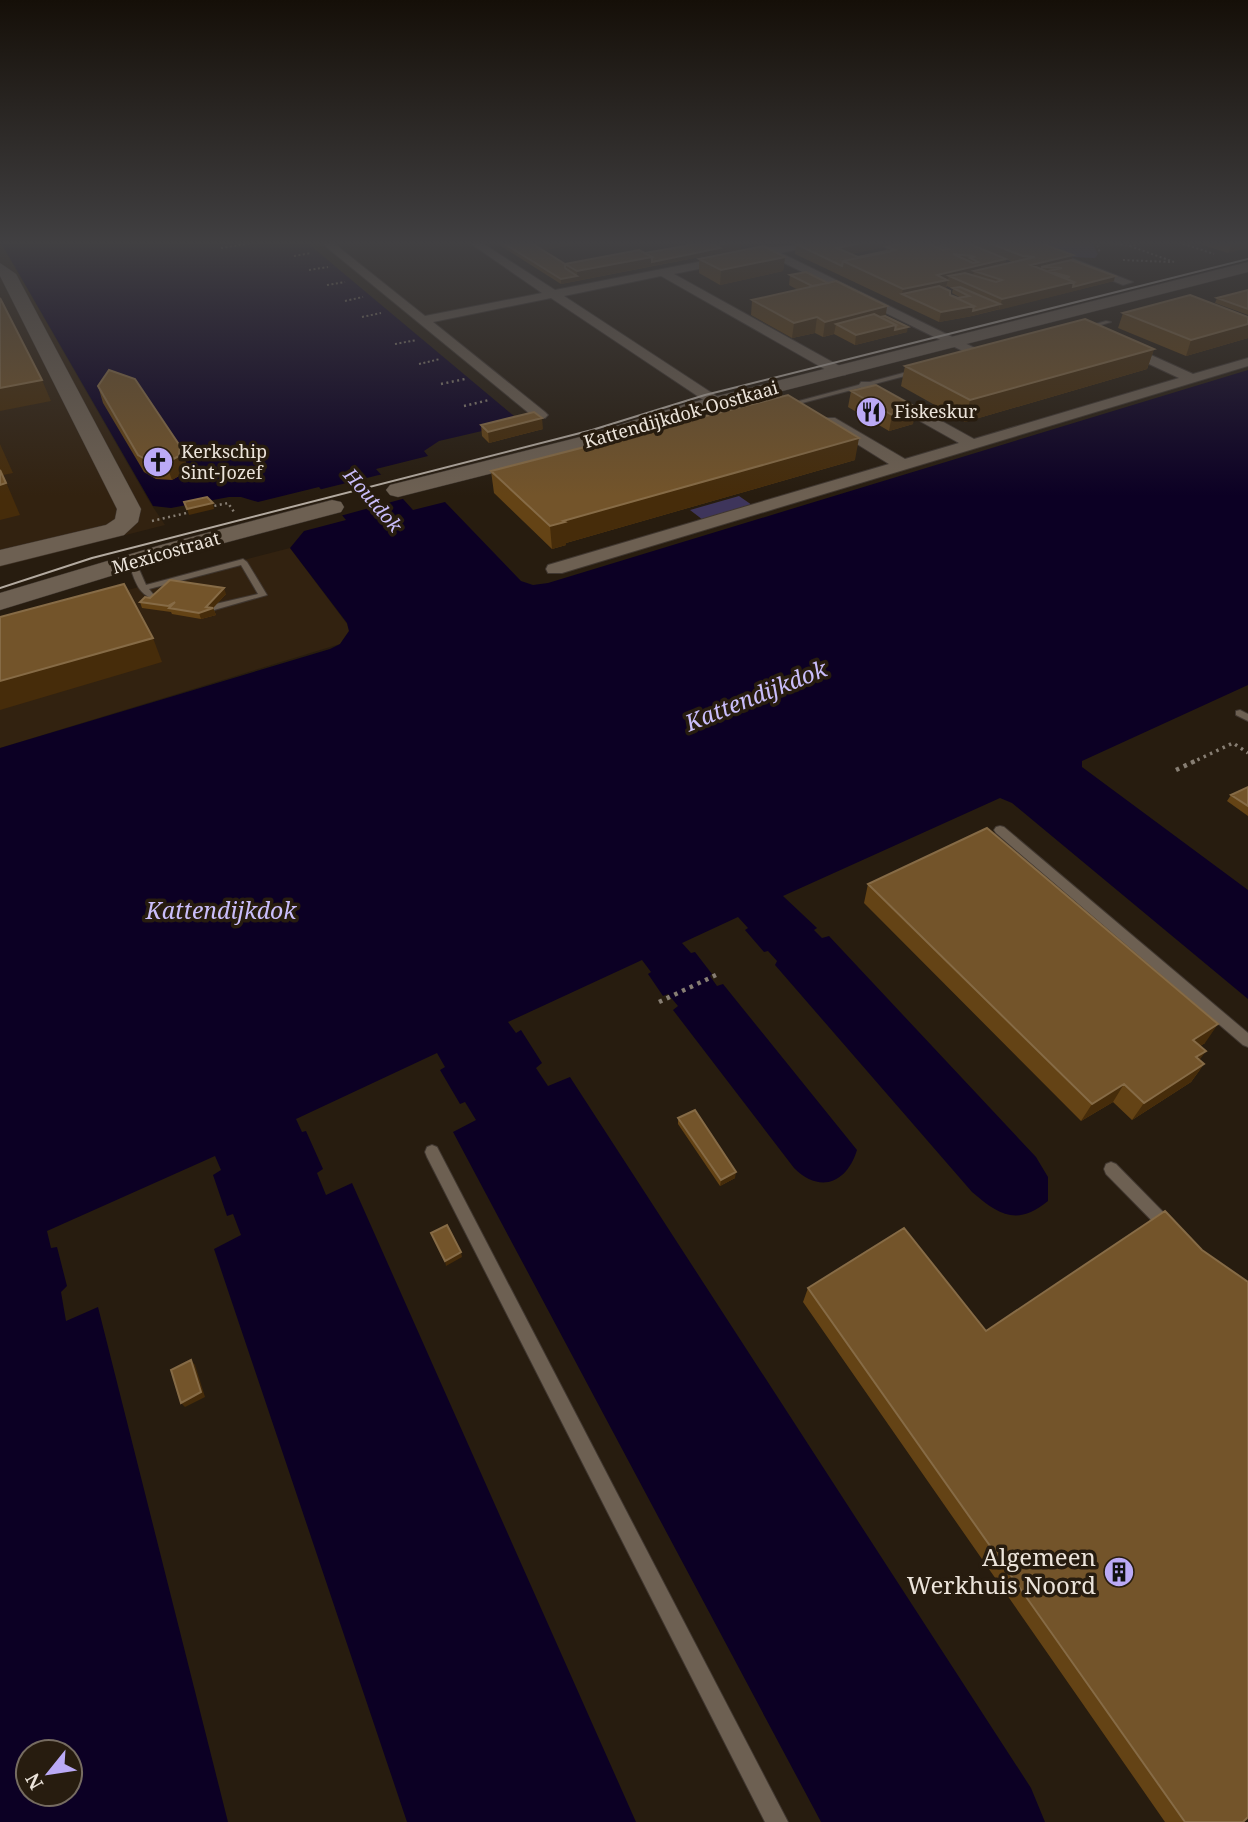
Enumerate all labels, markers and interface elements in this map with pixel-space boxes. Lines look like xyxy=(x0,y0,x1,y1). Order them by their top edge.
street label: Kattendijkdok-Oostkaai xyxy=(581,375,781,453)
restaurant icon: Fiskeskur xyxy=(854,395,888,429)
place label: Fiskeskur xyxy=(894,399,977,423)
place label: Kerkschip Sint-Jozef xyxy=(181,439,267,484)
church icon: Kerkschip Sint-Jozef xyxy=(141,445,175,479)
water label: Houtdok xyxy=(337,462,409,539)
street label: Mexicostraat xyxy=(109,525,222,579)
water label: Kattendijkdok xyxy=(679,652,832,739)
water label: Kattendijkdok xyxy=(145,894,297,926)
place label: Algemeen Werkhuis Noord xyxy=(907,1540,1096,1601)
building icon: Algemeen Werkhuis Noord xyxy=(1102,1555,1136,1589)
north arrow xyxy=(14,1738,84,1808)
text: N xyxy=(19,1768,49,1794)

